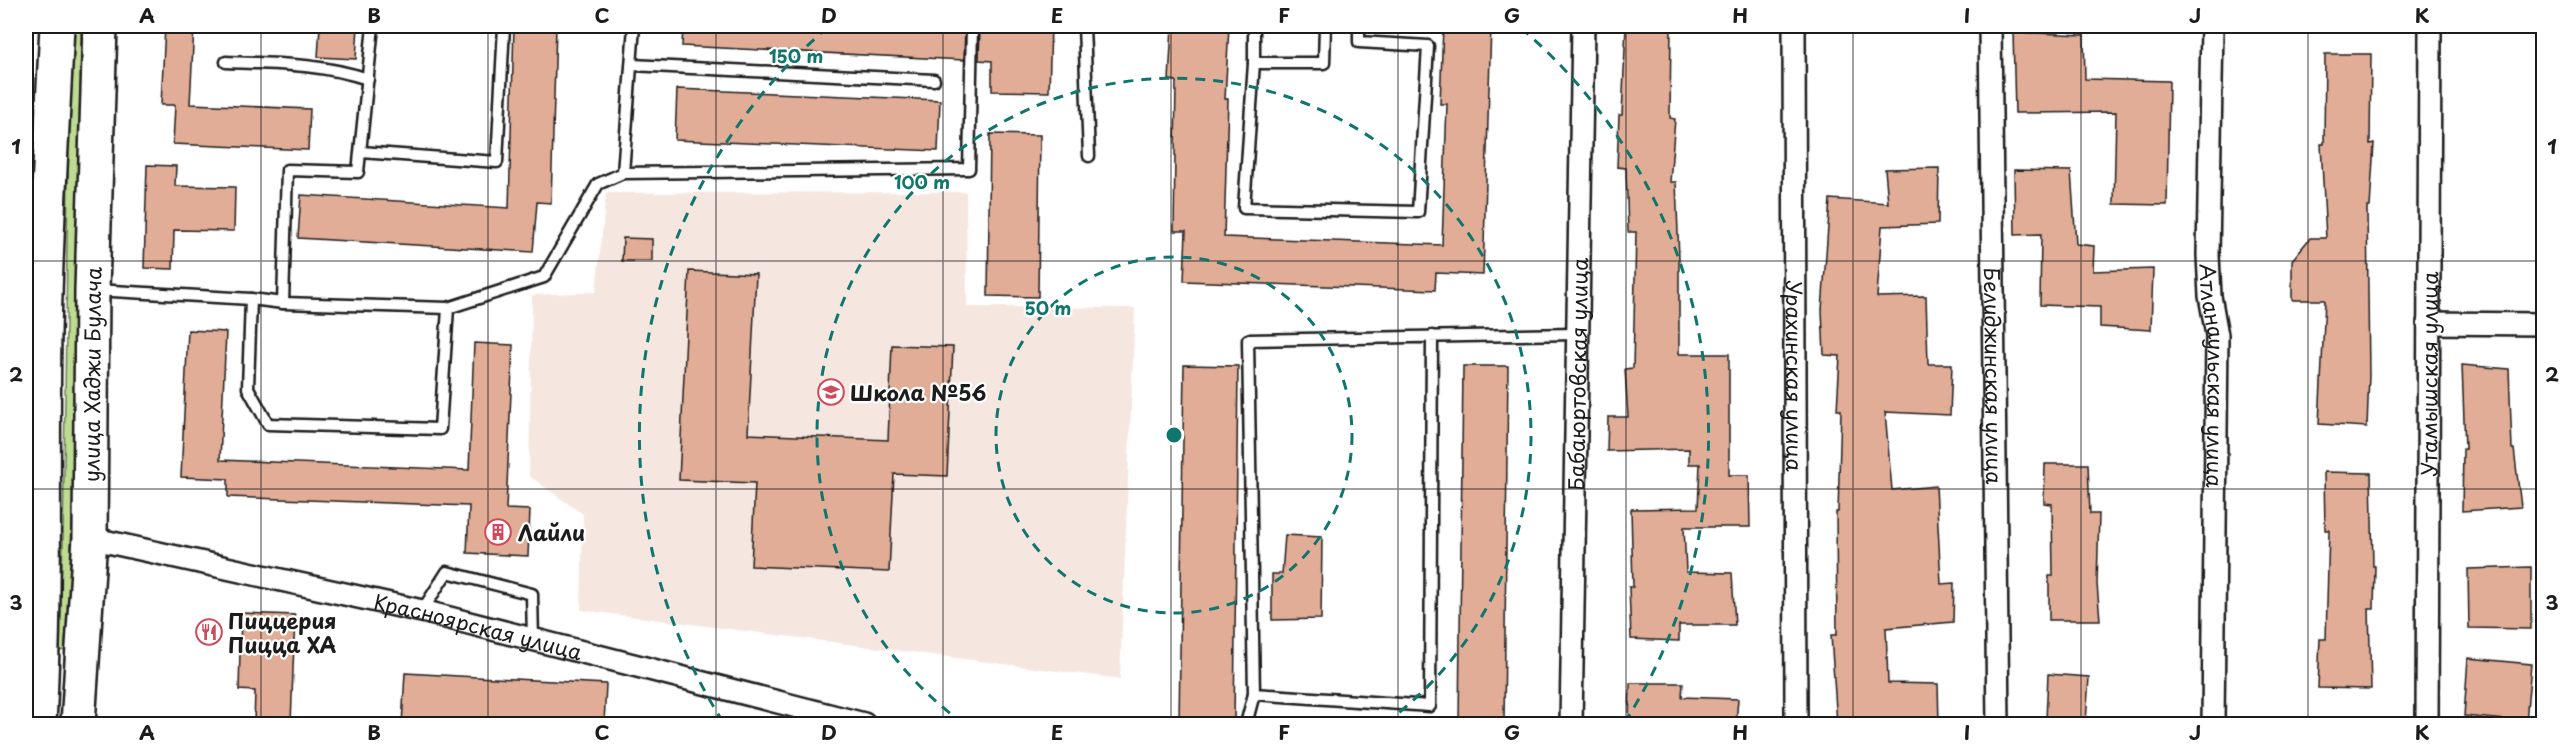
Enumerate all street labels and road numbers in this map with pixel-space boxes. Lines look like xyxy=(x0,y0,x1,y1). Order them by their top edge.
street label: Бабаюртовская улица xyxy=(1559,256,1595,491)
street label: Атланаульская улица xyxy=(2192,263,2233,489)
street label: улица Хаджи Булача xyxy=(74,265,109,482)
street label: Белиджинская улица xyxy=(1977,267,2011,485)
street label: Утамышская улица xyxy=(2412,271,2445,477)
street label: Урахинская улица xyxy=(1779,280,1811,473)
street label: Красноярская улица xyxy=(371,585,587,668)

